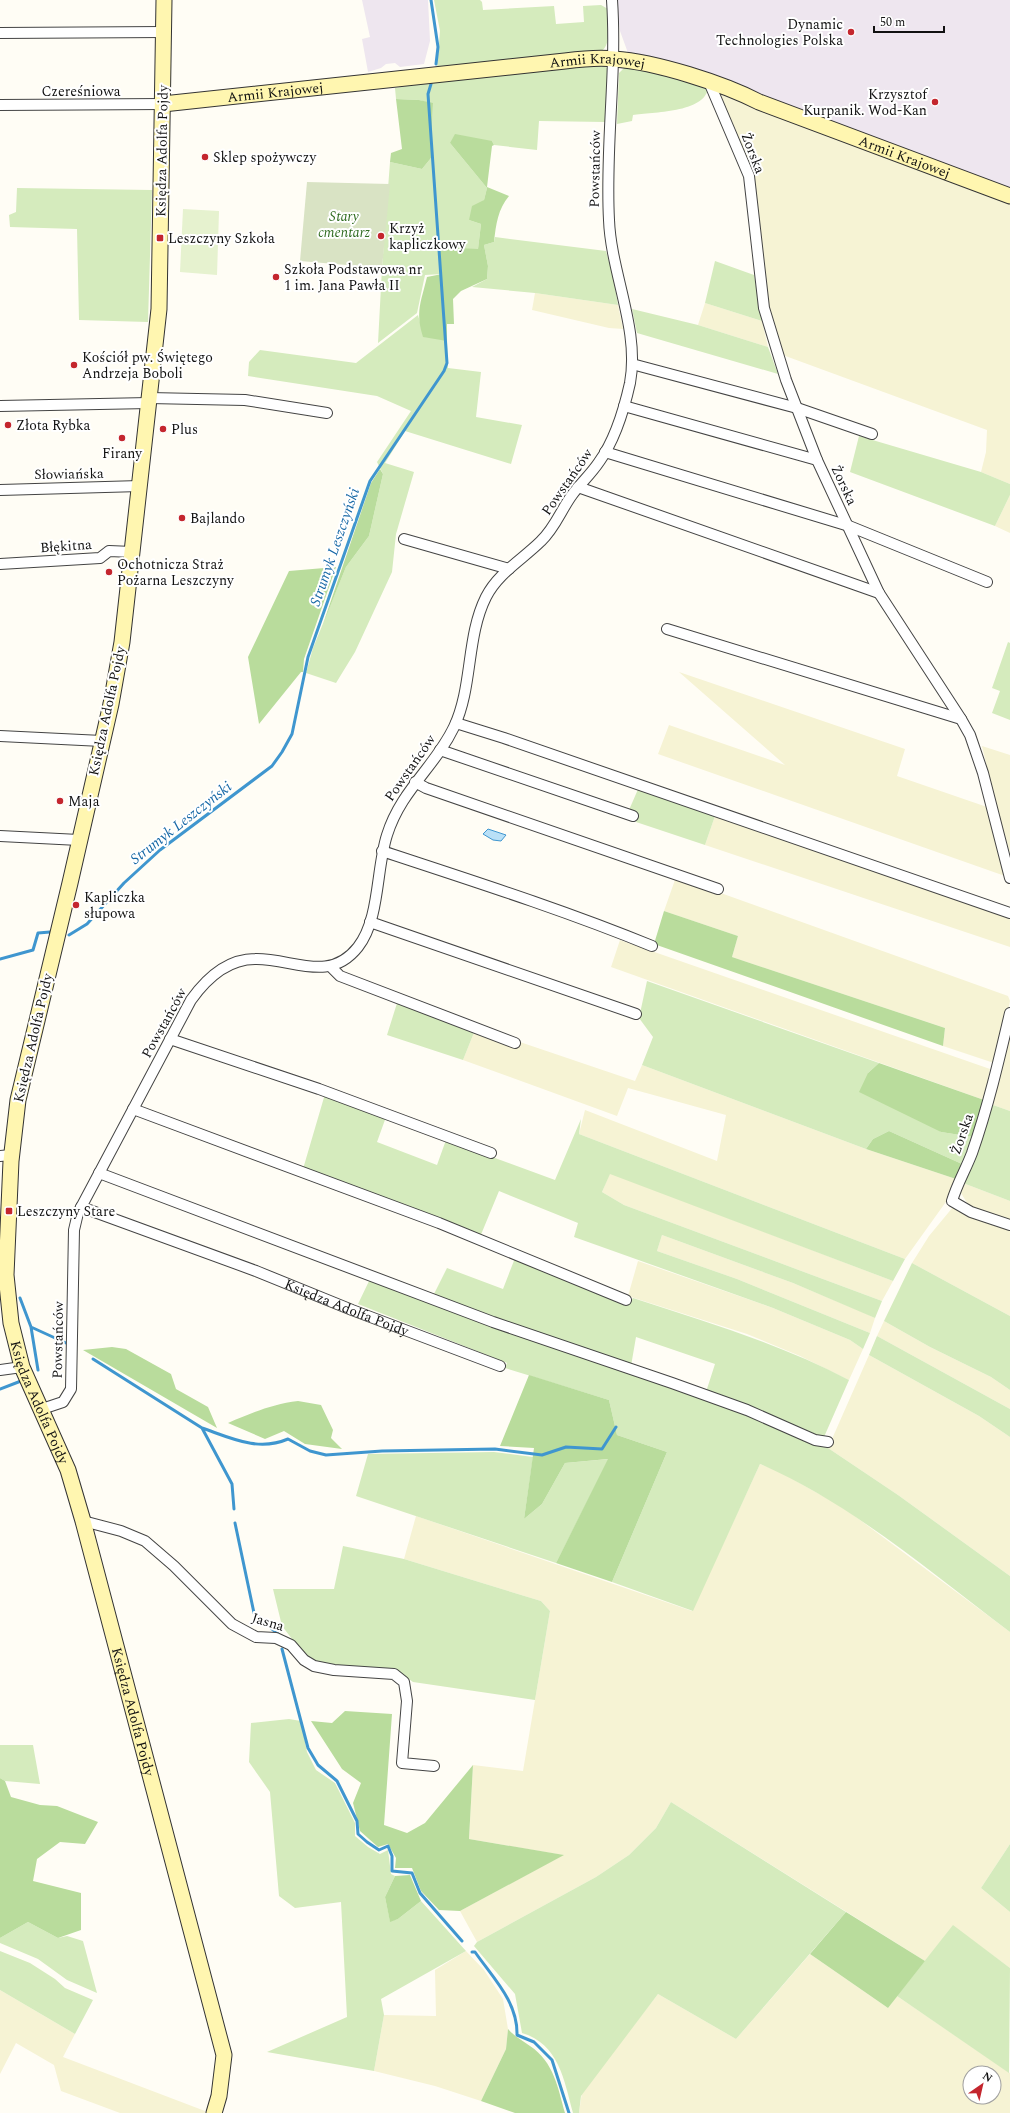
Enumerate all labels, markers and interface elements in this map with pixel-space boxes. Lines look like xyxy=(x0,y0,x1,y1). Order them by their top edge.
scale bar xyxy=(874,8,944,34)
text: 50 m xyxy=(880,13,905,32)
place label: Dynamic Technologies Polska xyxy=(716,14,843,51)
marker: Dynamic Technologies Polska xyxy=(846,27,856,37)
street label: Armii Krajowej xyxy=(548,48,647,74)
street label: Armii Krajowej xyxy=(226,76,325,108)
street label: Czereśniowa xyxy=(41,81,121,102)
street label: Księdza Adolfa Pojdy xyxy=(150,84,174,217)
place label: Krzysztof Kurpanik. Wod-Kan xyxy=(803,84,928,121)
marker: Krzysztof Kurpanik. Wod-Kan xyxy=(930,97,940,107)
street label: Żorska xyxy=(736,129,770,177)
street label: Powstańców xyxy=(584,130,606,208)
street label: Armii Krajowej xyxy=(856,130,954,183)
place label: Sklep spożywczy xyxy=(213,147,317,168)
marker: Sklep spożywczy xyxy=(200,152,210,162)
park label: Stary cmentarz xyxy=(318,206,370,243)
place label: Krzyż kapliczkowy xyxy=(389,218,467,255)
place label: Leszczyny Szkoła xyxy=(168,228,275,249)
marker: Krzyż kapliczkowy xyxy=(376,231,386,241)
marker: Leszczyny Szkoła xyxy=(155,233,165,243)
place label: Szkoła Podstawowa nr 1 im. Jana Pawła II xyxy=(284,259,423,296)
marker: Szkoła Podstawowa nr 1 im. Jana Pawła II xyxy=(271,272,281,282)
place label: Kościół pw. Świętego Andrzeja Boboli xyxy=(82,347,213,384)
marker: Kościół pw. Świętego Andrzeja Boboli xyxy=(69,360,79,370)
place label: Złota Rybka xyxy=(16,415,90,436)
place label: Plus xyxy=(171,419,198,440)
marker: Złota Rybka xyxy=(3,420,13,430)
marker: Plus xyxy=(158,424,168,434)
marker: Firany xyxy=(117,433,127,443)
place label: Firany xyxy=(102,443,143,464)
street label: Powstańców xyxy=(536,444,598,520)
street label: Żorska xyxy=(826,461,863,509)
street label: Słowiańska xyxy=(34,463,104,485)
water label: Strumyk Leszczyński xyxy=(304,485,366,609)
place label: Bajlando xyxy=(190,508,245,529)
marker: Bajlando xyxy=(177,513,187,523)
street label: Błękitna xyxy=(39,534,93,558)
place label: Ochotnicza Straż Pożarna Leszczyny xyxy=(117,554,235,591)
marker: Ochotnicza Straż Pożarna Leszczyny xyxy=(104,567,114,577)
street label: Księdza Adolfa Pojdy xyxy=(83,643,131,778)
street label: Powstańców xyxy=(379,730,441,806)
water label: Strumyk Leszczyński xyxy=(125,776,237,870)
place label: Maja xyxy=(68,791,100,812)
marker: Maja xyxy=(55,796,65,806)
place label: Kapliczka słupowa xyxy=(84,887,145,924)
marker: Kapliczka słupowa xyxy=(71,900,81,910)
street label: Księdza Adolfa Pojdy xyxy=(8,970,58,1105)
street label: Powstańców xyxy=(136,984,192,1062)
street label: Żorska xyxy=(945,1110,979,1157)
place label: Leszczyny Stare xyxy=(17,1201,115,1222)
marker: Leszczyny Stare xyxy=(4,1206,14,1216)
street label: Księdza Adolfa Pojdy xyxy=(281,1273,413,1342)
street label: Powstańców xyxy=(47,1301,69,1379)
street label: Księdza Adolfa Pojdy xyxy=(5,1338,75,1468)
street label: Jasna xyxy=(249,1607,287,1637)
street label: Księdza Adolfa Pojdy xyxy=(106,1645,161,1779)
north arrow xyxy=(962,2065,1002,2105)
text: N xyxy=(979,2068,996,2087)

